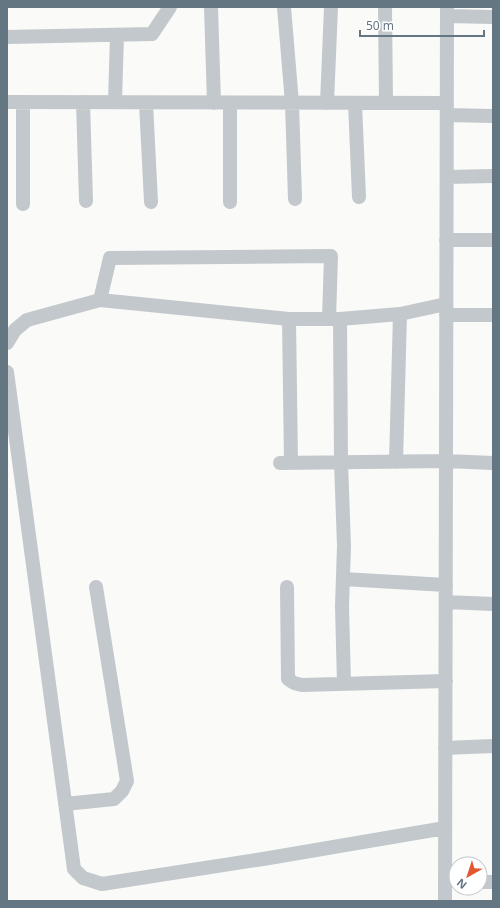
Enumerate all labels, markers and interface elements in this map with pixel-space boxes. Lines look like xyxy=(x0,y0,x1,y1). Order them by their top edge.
scale bar xyxy=(360,12,484,38)
text: 50 m xyxy=(366,17,394,34)
north arrow xyxy=(448,856,488,896)
text: N xyxy=(453,876,470,893)

